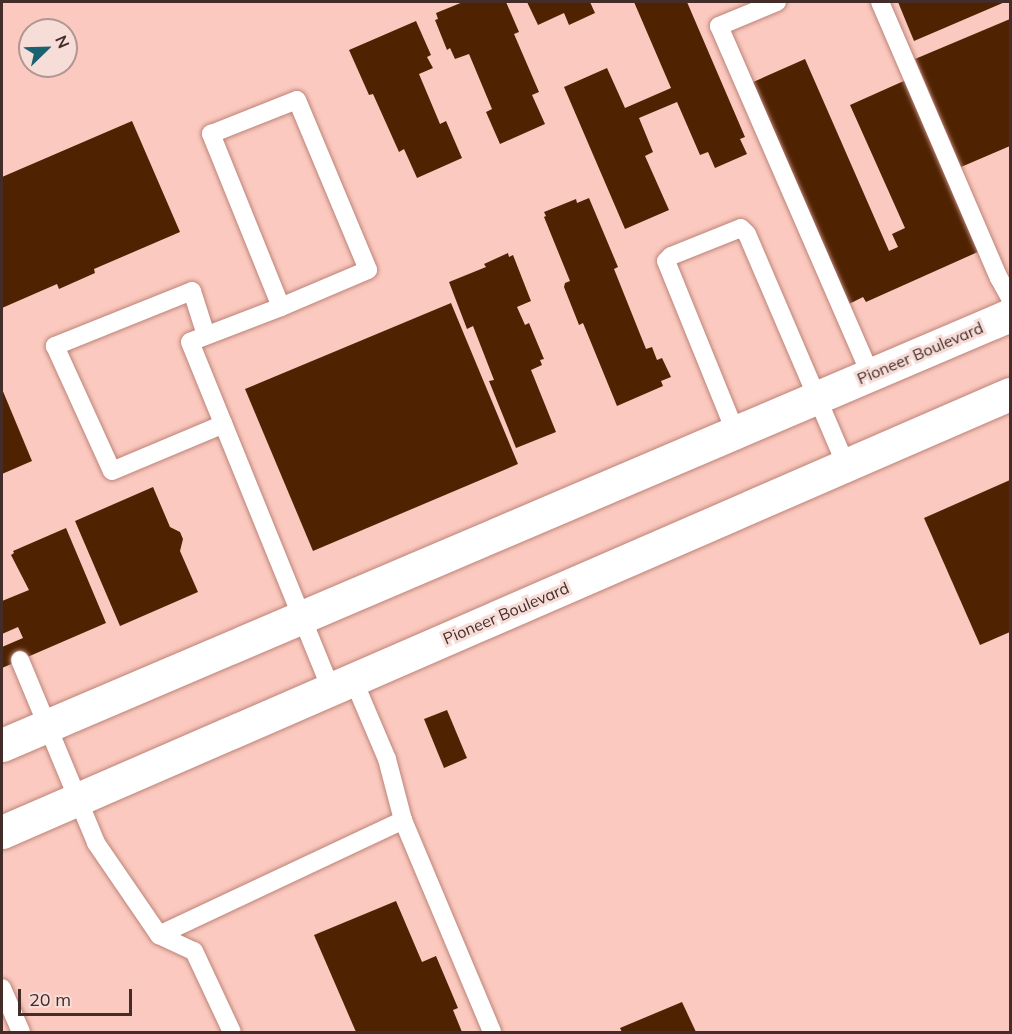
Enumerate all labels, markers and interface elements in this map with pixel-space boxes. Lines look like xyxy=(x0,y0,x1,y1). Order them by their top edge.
north arrow xyxy=(18,18,78,78)
text: N xyxy=(51,32,74,51)
street label: Pioneer Boulevard xyxy=(854,318,986,388)
street label: Pioneer Boulevard xyxy=(440,578,572,648)
scale bar xyxy=(21,977,135,1015)
text: 20 m xyxy=(29,988,71,1011)

